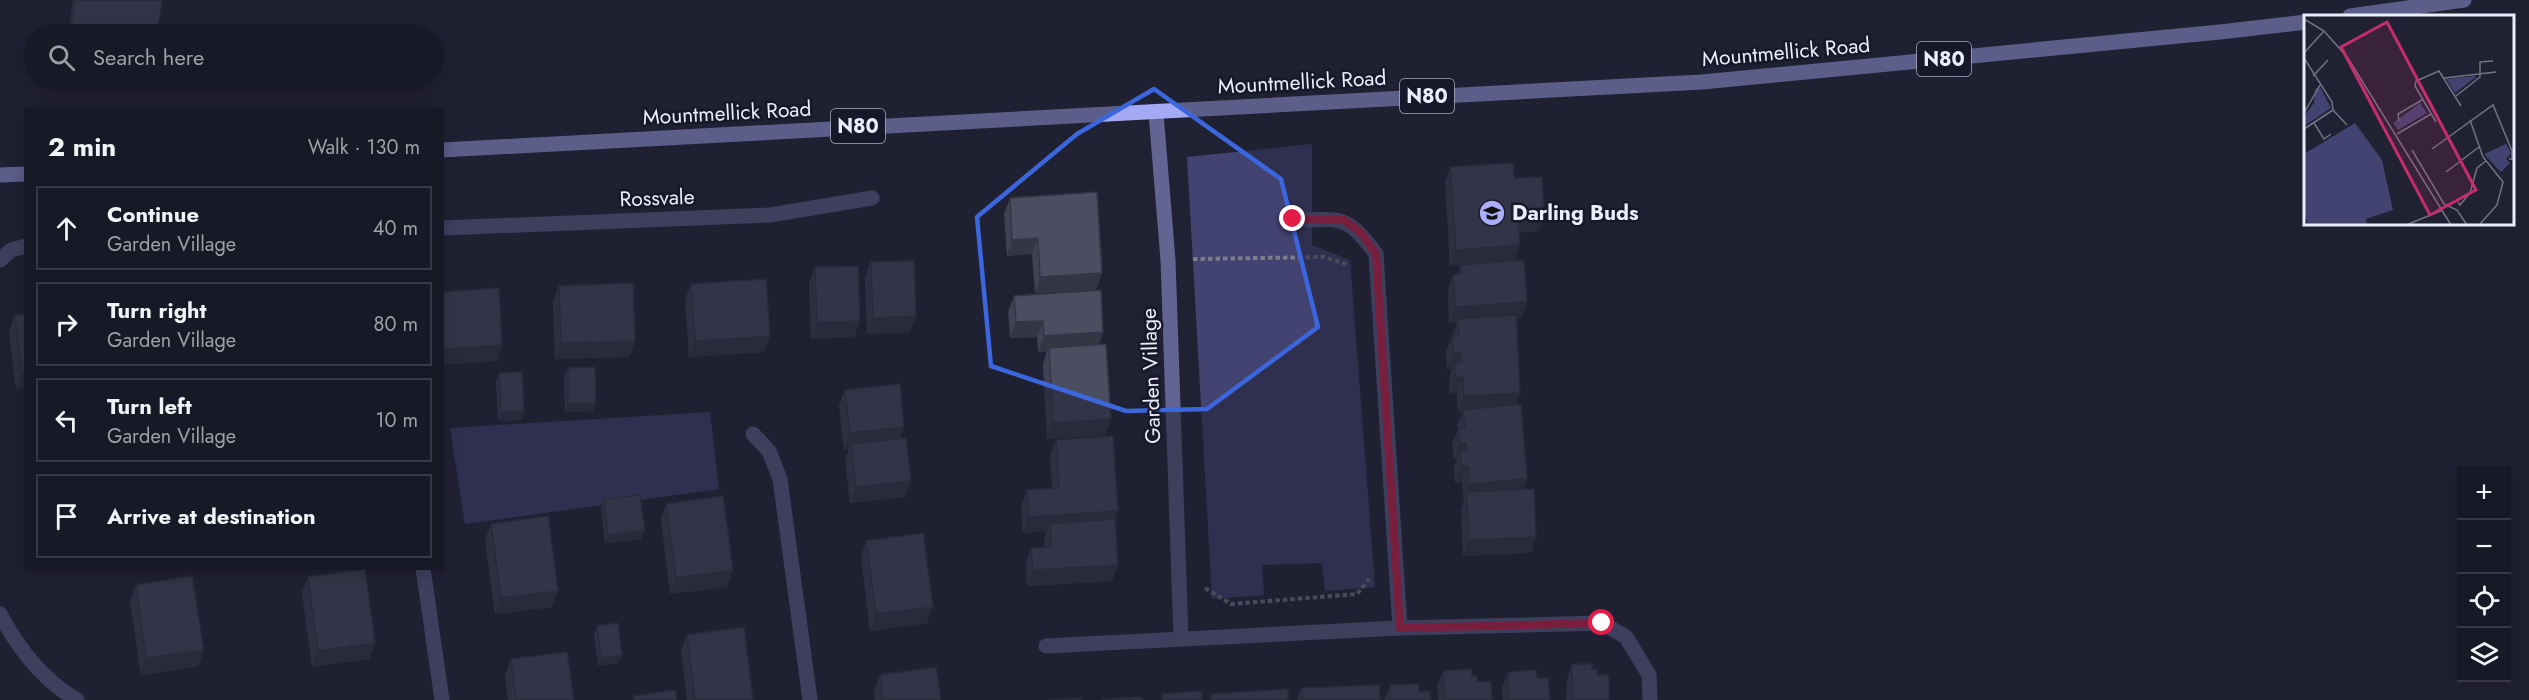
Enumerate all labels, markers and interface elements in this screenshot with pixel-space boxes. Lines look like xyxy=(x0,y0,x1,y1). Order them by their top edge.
inset map xyxy=(2304,15,2514,225)
search box xyxy=(24,24,444,90)
street label: Mountmellick Road xyxy=(1701,30,1871,74)
icon: search xyxy=(45,41,78,74)
text: Search here xyxy=(93,41,204,73)
road number: N80 xyxy=(1917,42,1971,76)
street label: Mountmellick Road xyxy=(1217,63,1387,101)
road number: N80 xyxy=(1400,79,1454,113)
street label: Mountmellick Road xyxy=(642,94,812,132)
road number: N80 xyxy=(831,109,885,143)
text: 2 min xyxy=(48,128,116,166)
text: Walk · 130 m xyxy=(308,133,420,162)
street label: Rossvale xyxy=(619,182,695,214)
text: Continue xyxy=(107,198,199,230)
school or university icon: Darling Buds xyxy=(1477,198,1507,228)
place label: Darling Buds xyxy=(1512,198,1639,228)
route end xyxy=(1279,205,1305,231)
icon: ahead xyxy=(50,212,83,245)
text: 40 m xyxy=(373,214,418,243)
text: Garden Village xyxy=(107,230,236,259)
text: Turn right xyxy=(107,294,207,326)
icon: right xyxy=(50,308,83,341)
street label: Garden Village xyxy=(1134,308,1168,444)
text: 80 m xyxy=(373,310,418,339)
text: Garden Village xyxy=(107,326,236,355)
text: Turn left xyxy=(107,390,192,422)
icon: left xyxy=(50,404,83,437)
text: 10 m xyxy=(375,406,418,435)
text: Garden Village xyxy=(107,422,236,451)
map controls xyxy=(2457,466,2511,682)
button: + xyxy=(2457,466,2511,520)
icon: arrive xyxy=(50,500,83,533)
text: Arrive at destination xyxy=(107,500,316,532)
button: − xyxy=(2457,520,2511,574)
button: locate xyxy=(2457,574,2511,628)
route start xyxy=(1588,609,1614,635)
button: layers xyxy=(2457,628,2511,682)

